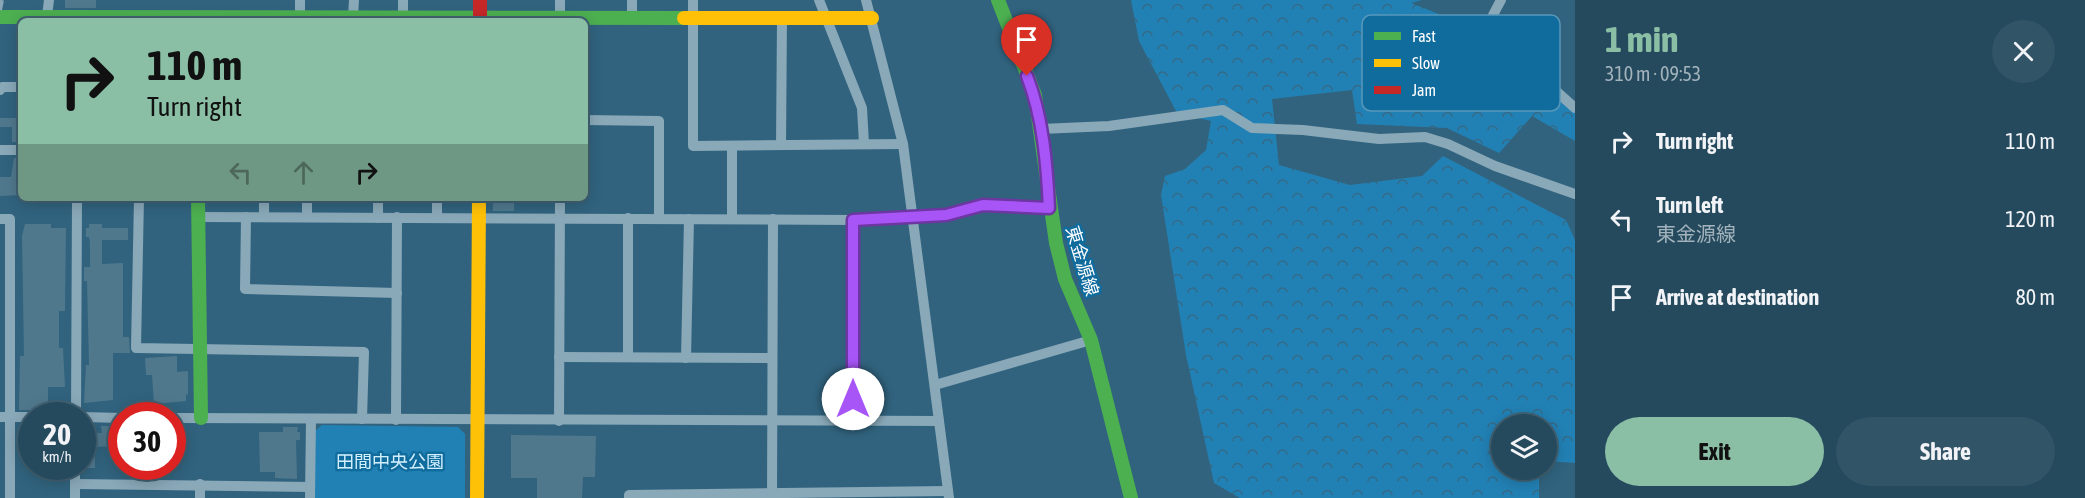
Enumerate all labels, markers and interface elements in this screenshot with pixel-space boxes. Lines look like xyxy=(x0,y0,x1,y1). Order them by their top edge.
pin xyxy=(1001,14,1052,76)
legend xyxy=(1362,15,1560,111)
text: 1 min xyxy=(1605,18,1679,60)
button: close xyxy=(1992,20,2055,83)
icon: arrive xyxy=(1010,23,1043,56)
text: Fast xyxy=(1412,27,1436,45)
text: 110 m xyxy=(147,41,242,89)
icon: right xyxy=(48,42,126,120)
text: Slow xyxy=(1412,54,1440,72)
text: 310 m · 09:53 xyxy=(1605,62,1701,85)
text: Jam xyxy=(1412,81,1436,99)
text: Turn right xyxy=(147,91,242,122)
icon: right xyxy=(1605,125,1638,158)
text: Turn right xyxy=(1656,128,1733,154)
text: 110 m xyxy=(2005,128,2055,154)
icon: left xyxy=(224,156,257,189)
icon: ahead xyxy=(287,156,320,189)
icon: right xyxy=(350,156,383,189)
text: Turn left xyxy=(1656,192,1723,218)
icon: left xyxy=(1605,203,1638,236)
text: 120 m xyxy=(2005,206,2055,232)
text: 東金源線 xyxy=(1656,222,1736,245)
street label: 東金源線 xyxy=(1062,223,1103,298)
icon: arrive xyxy=(1605,281,1638,314)
text: Arrive at destination xyxy=(1656,284,1819,310)
text: 80 m xyxy=(2015,284,2055,310)
position arrow xyxy=(821,367,885,431)
speed limit sign: 30 xyxy=(108,402,186,480)
map controls xyxy=(1491,414,1557,480)
button: layers xyxy=(1491,414,1557,480)
text: 20 xyxy=(43,417,71,451)
button: Exit xyxy=(1605,417,1824,486)
button: Share xyxy=(1836,417,2055,486)
text: km/h xyxy=(42,448,72,465)
park label: 田間中央公園 xyxy=(336,451,444,472)

